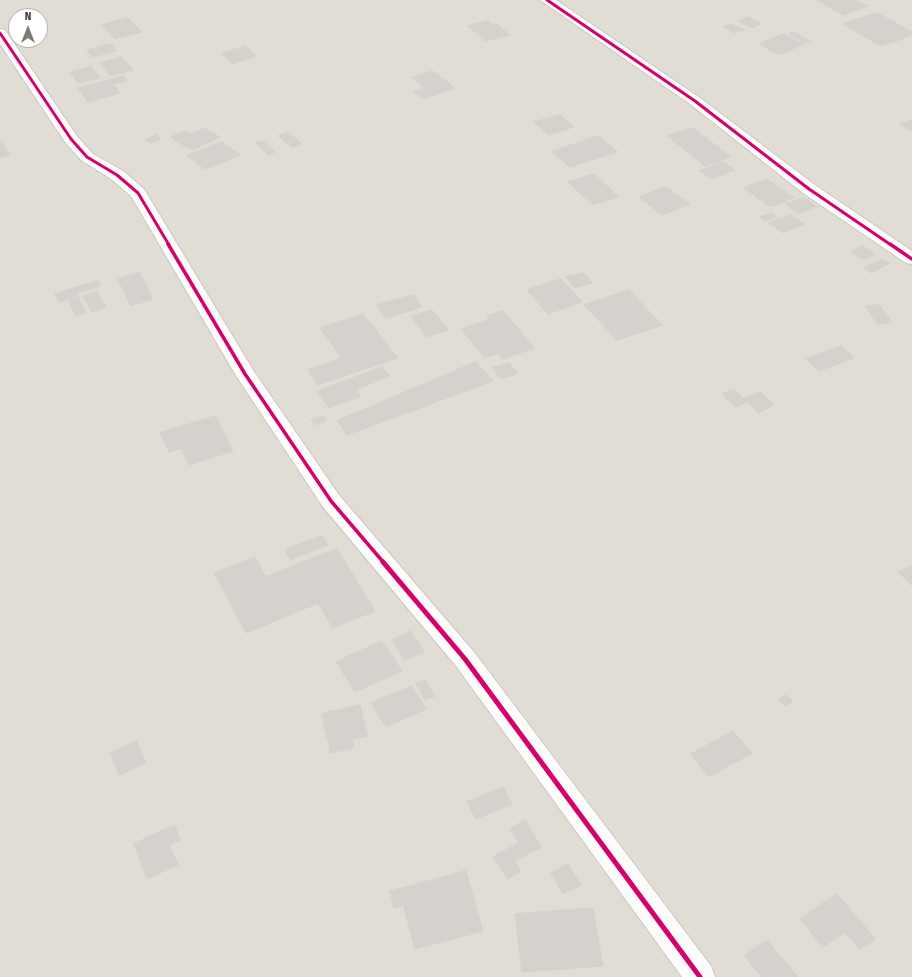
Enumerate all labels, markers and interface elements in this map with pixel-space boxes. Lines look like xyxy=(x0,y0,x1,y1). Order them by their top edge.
north arrow xyxy=(8,8,48,48)
text: N xyxy=(25,10,31,23)

